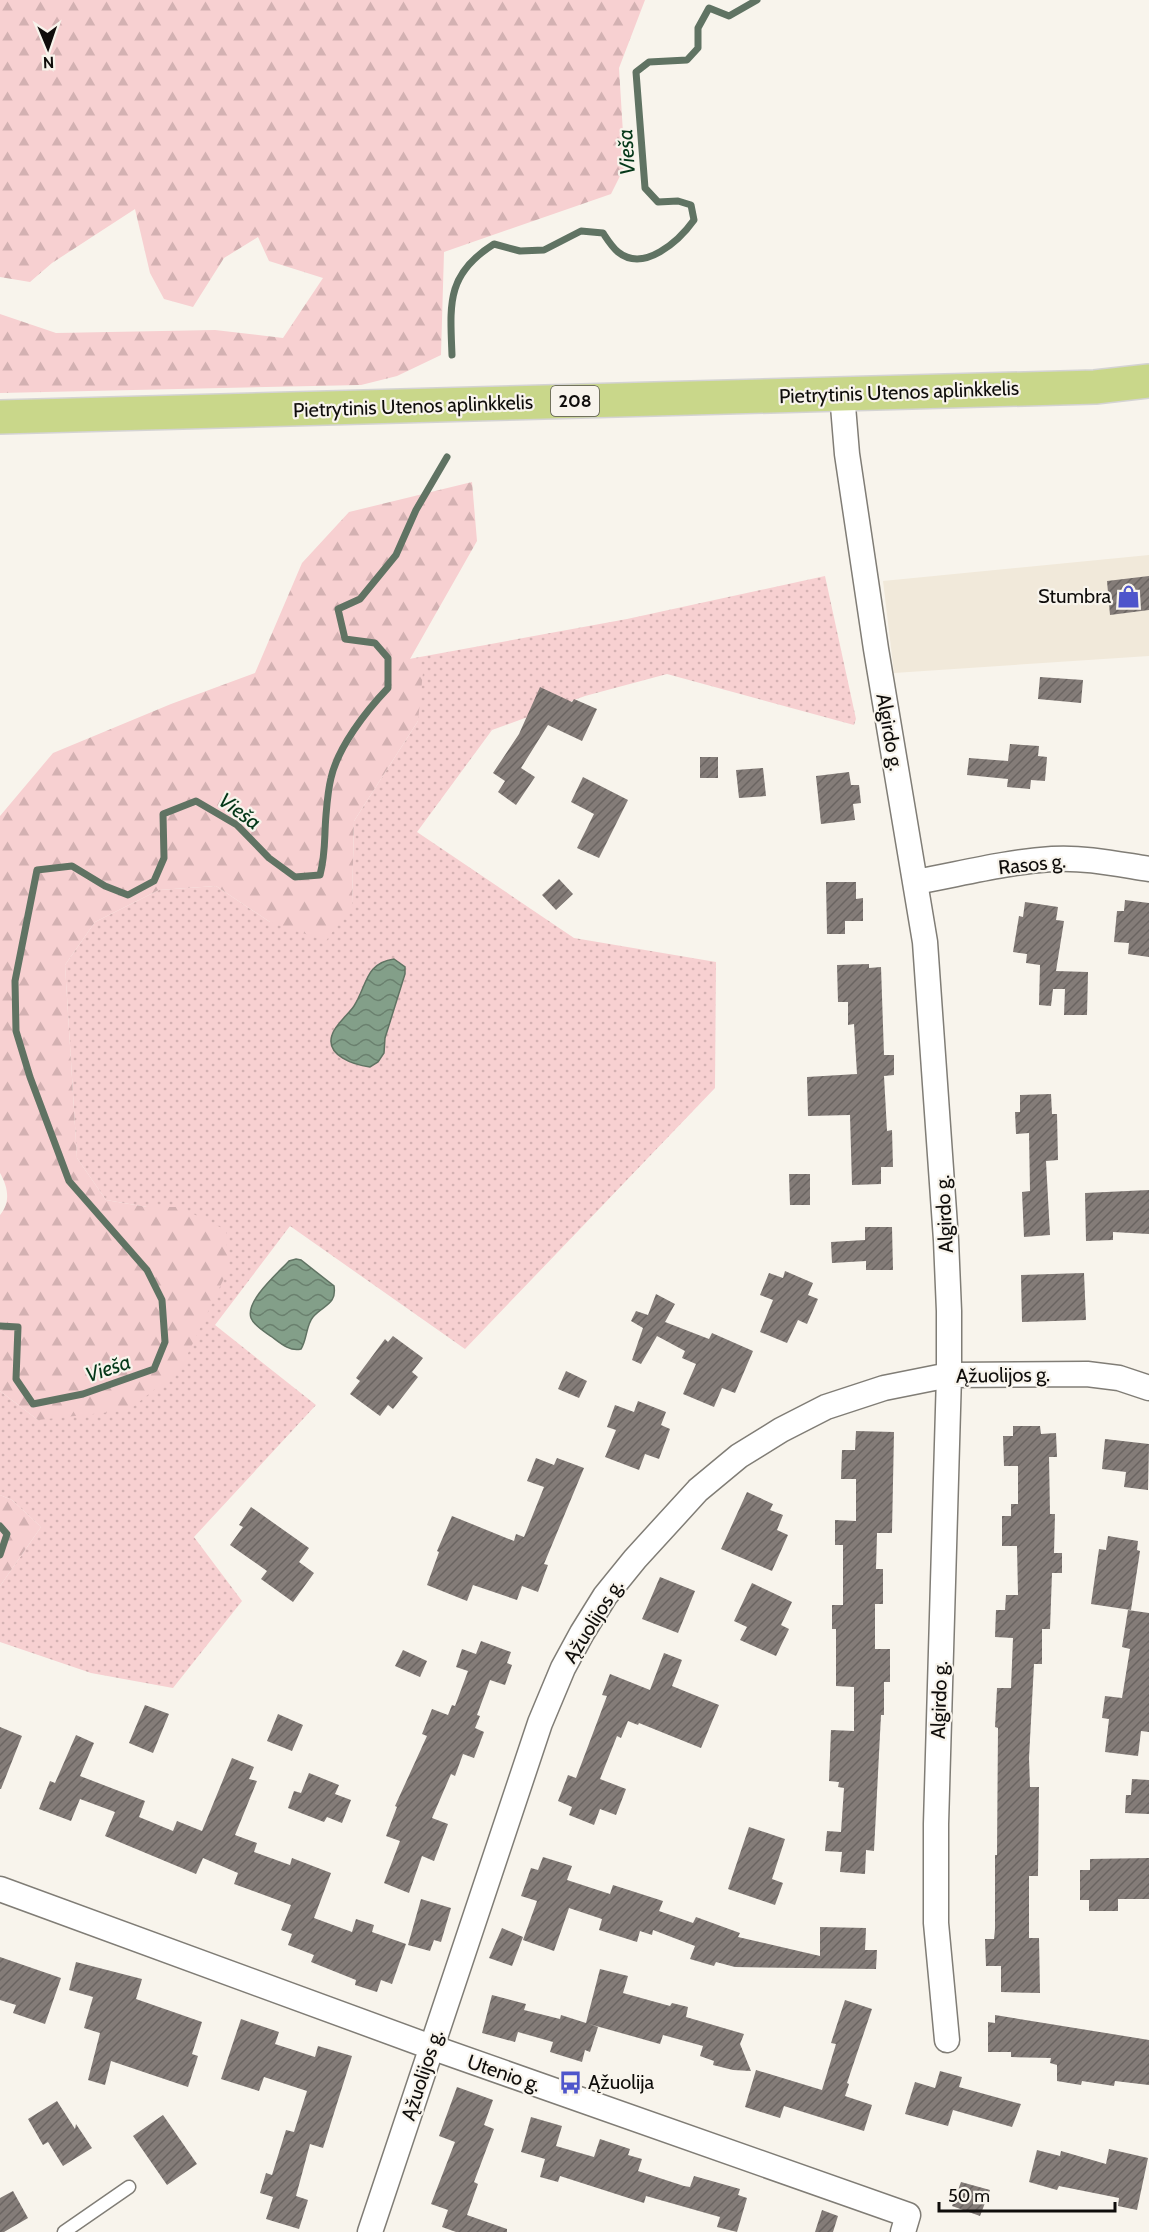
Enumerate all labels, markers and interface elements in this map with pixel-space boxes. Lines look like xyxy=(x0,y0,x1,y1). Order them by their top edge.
north arrow xyxy=(18,18,78,78)
text: N xyxy=(43,53,54,72)
water label: Vieša xyxy=(612,128,640,176)
street label: Pietrytinis Utenos aplinkkelis xyxy=(779,376,1019,408)
road number: 208 xyxy=(551,386,599,416)
street label: Pietrytinis Utenos aplinkkelis xyxy=(293,390,533,422)
shop icon: Stumbra xyxy=(1116,583,1142,609)
place label: Stumbra xyxy=(1038,584,1111,608)
street label: Algirdo g. xyxy=(871,691,909,773)
water label: Vieša xyxy=(214,787,266,835)
street label: Rasos g. xyxy=(997,849,1067,879)
street label: Algirdo g. xyxy=(930,1174,958,1254)
water label: Vieša xyxy=(82,1349,134,1387)
street label: Ąžuolijos g. xyxy=(956,1362,1050,1388)
street label: Ąžuolijos g. xyxy=(558,1575,628,1667)
street label: Algirdo g. xyxy=(926,1660,952,1740)
street label: Ąžuolijos g. xyxy=(396,2026,448,2124)
street label: Utenio g. xyxy=(464,2049,544,2097)
bus stop icon: Ąžuolija xyxy=(557,2069,583,2095)
place label: Ąžuolija xyxy=(588,2070,654,2094)
scale bar xyxy=(939,2175,1114,2213)
text: 50 m xyxy=(948,2185,990,2207)

